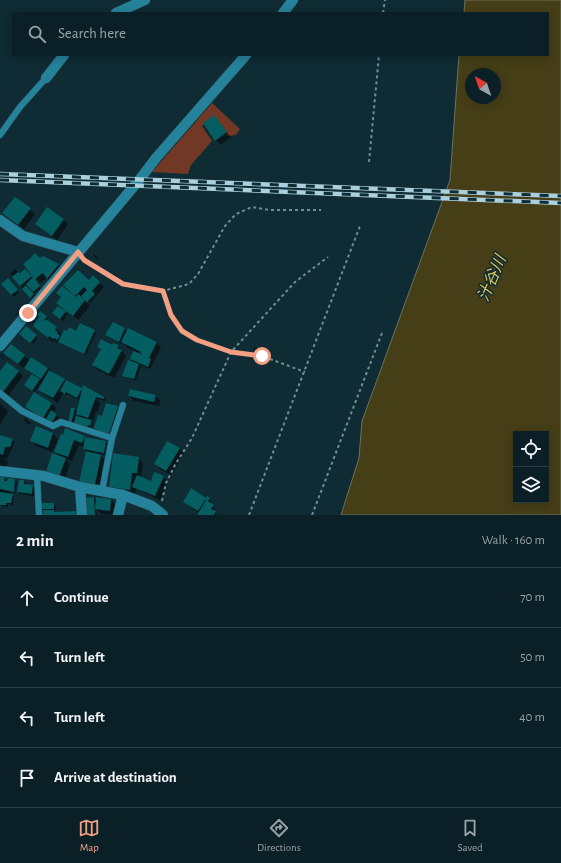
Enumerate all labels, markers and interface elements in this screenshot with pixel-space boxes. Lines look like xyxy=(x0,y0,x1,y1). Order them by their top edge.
search box xyxy=(12,12,549,56)
icon: search xyxy=(26,23,48,45)
text: Search here xyxy=(58,26,126,41)
north arrow xyxy=(465,68,501,104)
water label: 汁谷川 xyxy=(474,251,509,304)
route end xyxy=(19,304,37,322)
route start xyxy=(253,347,271,365)
map controls xyxy=(513,431,549,503)
button: locate xyxy=(513,431,549,467)
button: layers xyxy=(513,467,549,503)
text: 2 min xyxy=(16,532,54,549)
text: Walk · 160 m xyxy=(482,534,545,547)
icon: ahead xyxy=(16,587,38,609)
text: Continue xyxy=(54,590,109,605)
text: 70 m xyxy=(520,591,545,604)
icon: left xyxy=(16,647,38,669)
text: Turn left xyxy=(54,650,105,665)
text: 50 m xyxy=(520,651,545,664)
icon: left xyxy=(16,707,38,729)
text: Turn left xyxy=(54,710,105,725)
text: 40 m xyxy=(519,711,545,724)
icon: arrive xyxy=(16,767,38,789)
text: Arrive at destination xyxy=(54,770,177,785)
tab: Map xyxy=(78,817,100,854)
tab: Directions xyxy=(257,817,301,854)
tab: Saved xyxy=(457,817,483,854)

